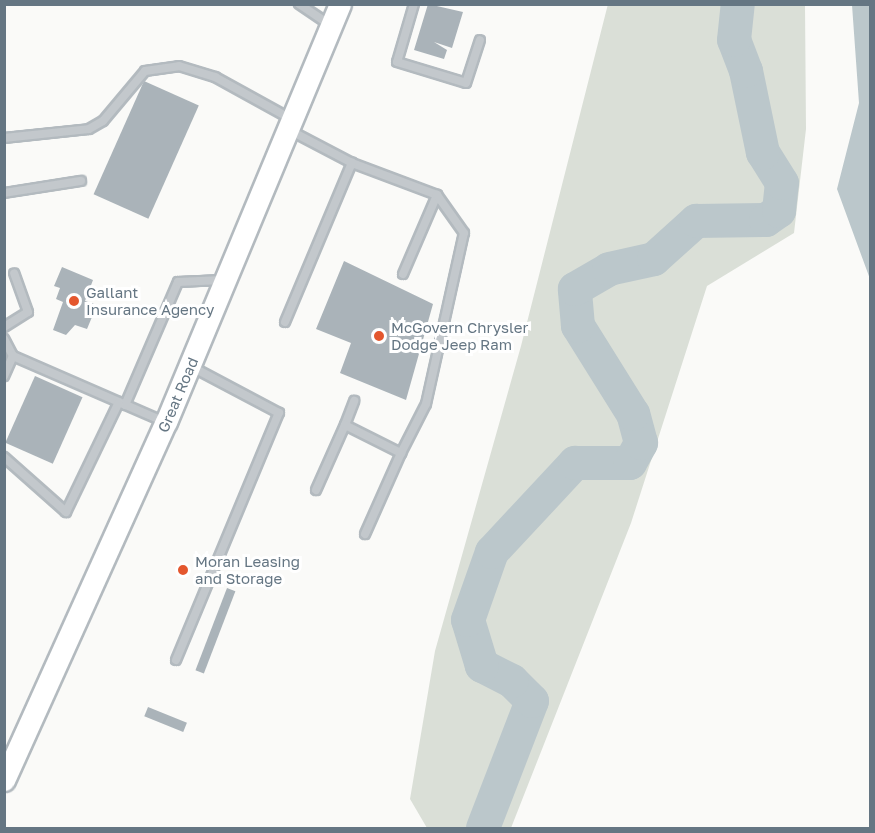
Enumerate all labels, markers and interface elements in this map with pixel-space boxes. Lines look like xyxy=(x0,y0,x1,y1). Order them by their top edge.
place label: Gallant Insurance Agency xyxy=(86,283,214,318)
marker: Gallant Insurance Agency xyxy=(67,294,81,308)
place label: McGovern Chrysler Dodge Jeep Ram xyxy=(391,318,528,353)
marker: McGovern Chrysler Dodge Jeep Ram xyxy=(372,329,386,343)
street label: Great Road xyxy=(154,355,202,435)
place label: Moran Leasing and Storage xyxy=(195,552,300,587)
marker: Moran Leasing and Storage xyxy=(176,563,190,577)

